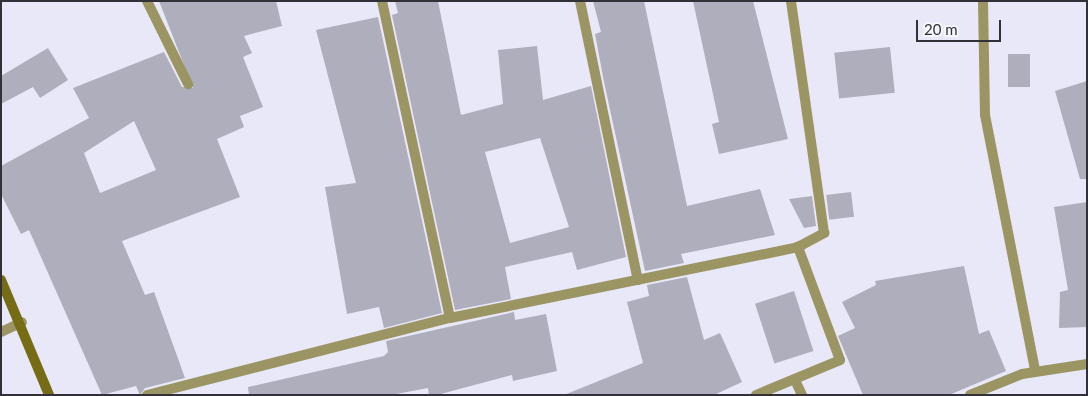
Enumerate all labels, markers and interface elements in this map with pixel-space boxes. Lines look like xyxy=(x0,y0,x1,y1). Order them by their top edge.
scale bar xyxy=(918,10,1003,42)
text: 20 m xyxy=(924,20,958,38)

